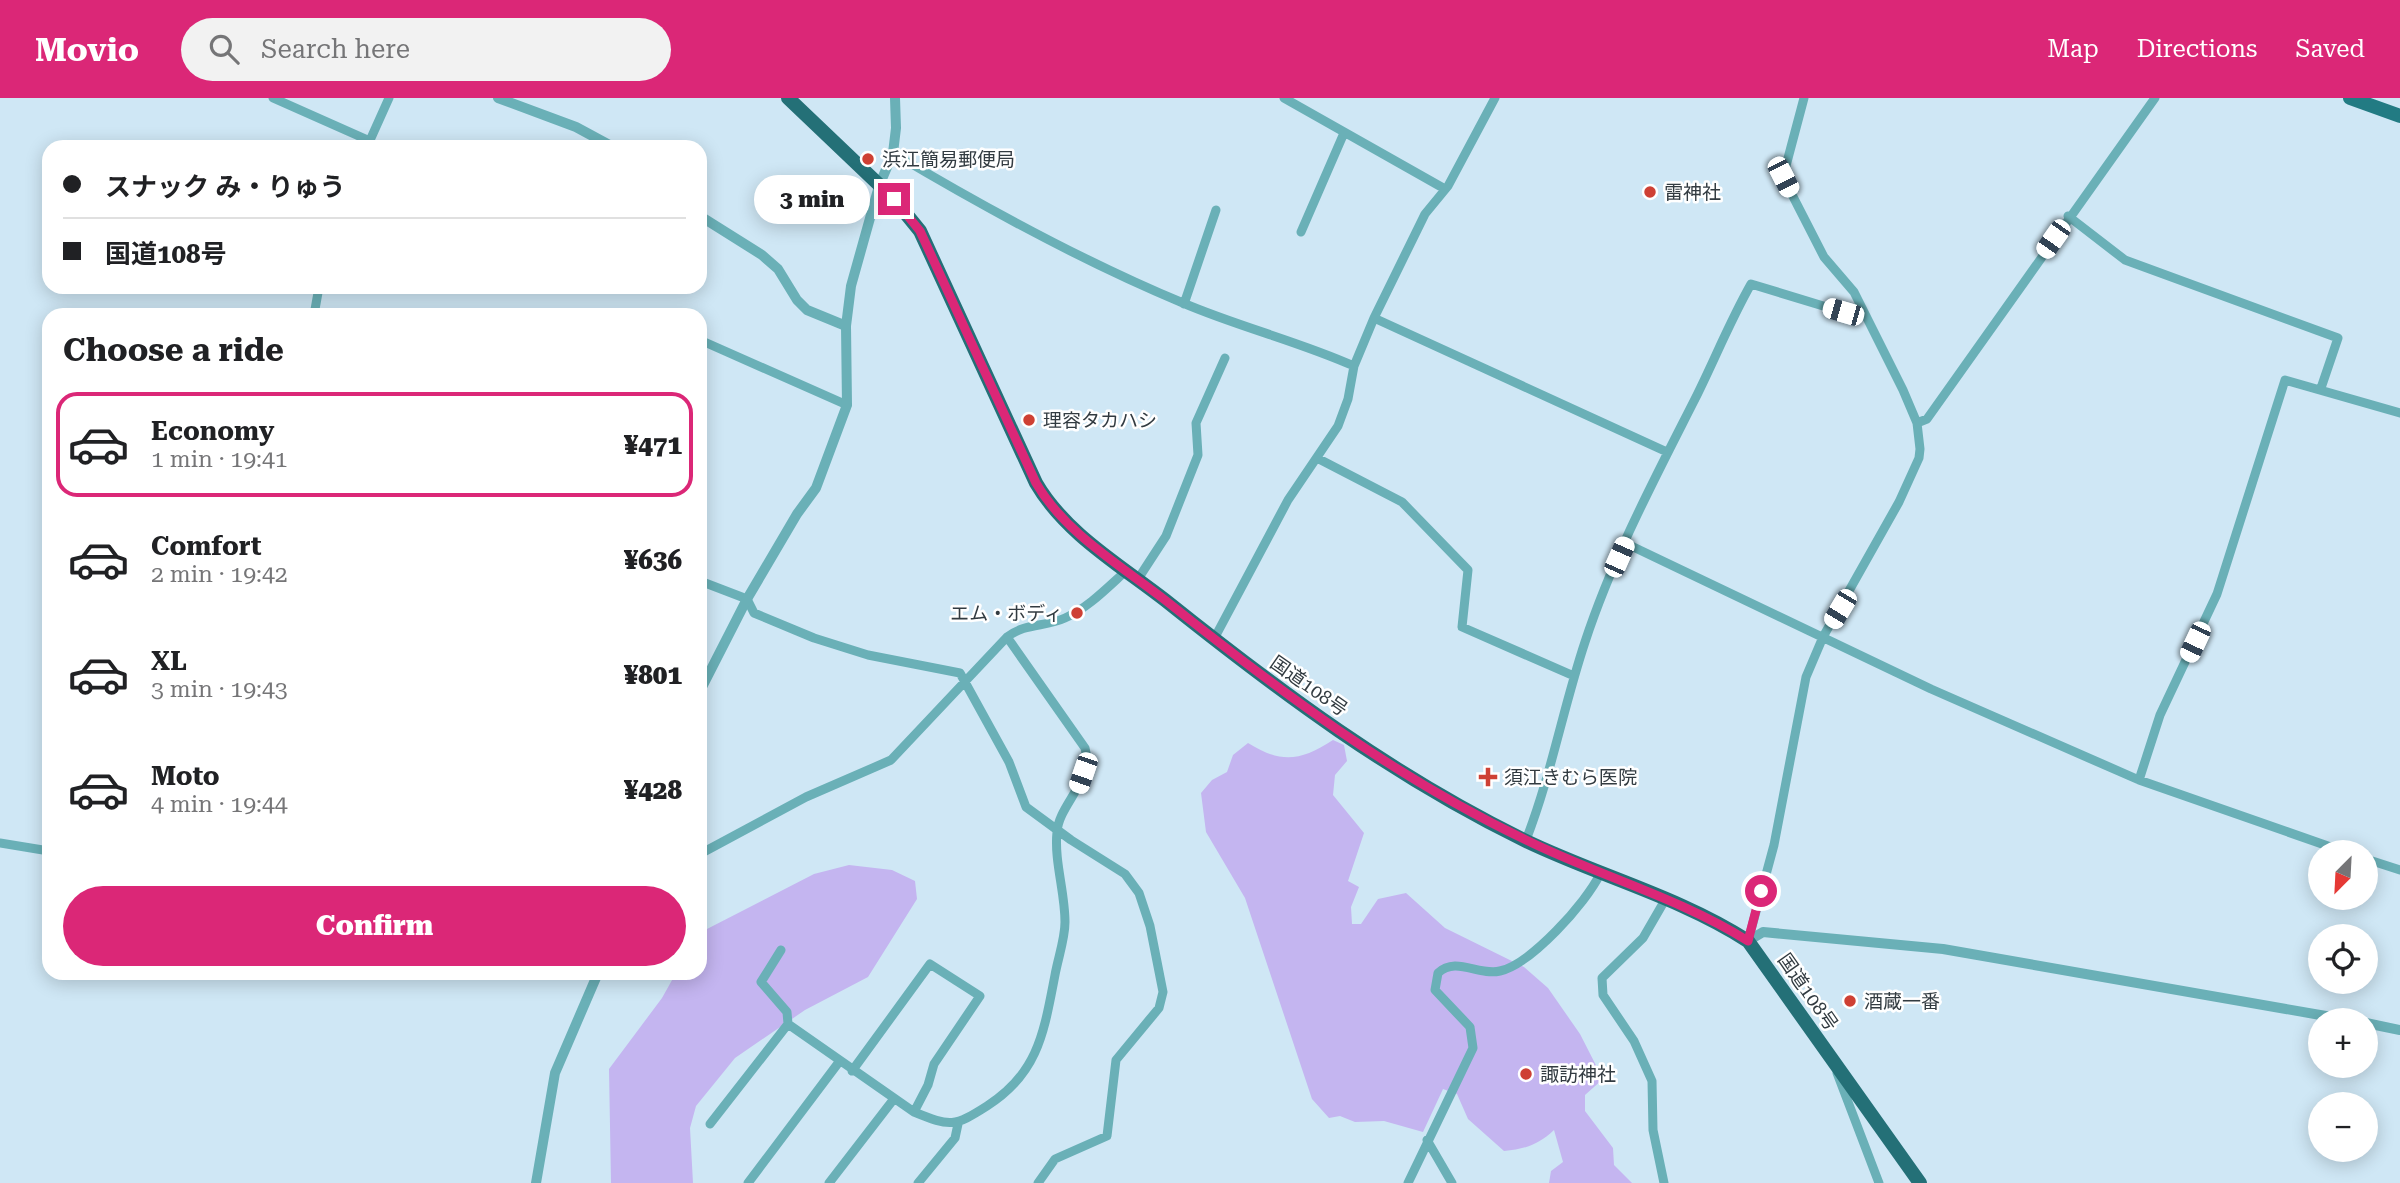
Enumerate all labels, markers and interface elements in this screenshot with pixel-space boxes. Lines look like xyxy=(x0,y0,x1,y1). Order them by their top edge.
search box xyxy=(181,18,671,81)
text: Movio xyxy=(35,30,139,69)
icon: search xyxy=(205,30,243,68)
text: Search here xyxy=(261,34,410,64)
text: Map xyxy=(2047,35,2099,63)
text: Directions xyxy=(2137,35,2257,63)
text: Saved xyxy=(2295,35,2365,63)
place label: 浜江簡易郵便局 xyxy=(882,148,1015,171)
marker: 浜江簡易郵便局 xyxy=(860,151,876,167)
car xyxy=(1765,154,1802,200)
text: スナック み・りゅう xyxy=(105,172,346,202)
callout: 3 min xyxy=(754,174,870,224)
place label: 雷神社 xyxy=(1664,181,1721,204)
route end xyxy=(878,183,910,215)
marker: 雷神社 xyxy=(1642,184,1658,200)
text: 3 min xyxy=(780,186,844,213)
car xyxy=(2033,216,2074,262)
text: 国道108号 xyxy=(105,239,227,269)
car xyxy=(1820,296,1867,328)
text: Choose a ride xyxy=(63,331,284,369)
place label: 理容タカハシ xyxy=(1043,409,1157,432)
marker: 理容タカハシ xyxy=(1021,412,1037,428)
icon: car xyxy=(67,413,130,476)
text: Economy xyxy=(151,416,274,446)
text: ¥471 xyxy=(624,430,682,460)
text: 1 min · 19:41 xyxy=(151,446,288,473)
icon: car xyxy=(67,528,130,591)
text: Comfort xyxy=(151,531,261,561)
car xyxy=(1601,534,1638,580)
text: ¥636 xyxy=(624,545,682,575)
text: 2 min · 19:42 xyxy=(151,561,288,588)
car xyxy=(1821,586,1860,632)
place label: エム・ボディ xyxy=(950,602,1063,625)
marker: エム・ボディ xyxy=(1069,605,1085,621)
car xyxy=(2177,619,2214,665)
icon: car xyxy=(67,643,130,706)
text: XL xyxy=(151,646,187,676)
street label: 国道108号 xyxy=(1266,651,1352,721)
text: ¥801 xyxy=(624,660,682,690)
text: 3 min · 19:43 xyxy=(151,676,288,703)
car xyxy=(1067,750,1100,796)
icon: car xyxy=(67,758,130,821)
text: Moto xyxy=(151,761,220,791)
place label: 須江きむら医院 xyxy=(1504,766,1637,789)
marker: 須江きむら医院 xyxy=(1478,767,1498,787)
text: ¥428 xyxy=(624,775,682,805)
text: 4 min · 19:44 xyxy=(151,791,288,818)
north arrow xyxy=(2308,840,2378,910)
map controls xyxy=(2308,840,2378,1162)
route start xyxy=(1745,875,1777,907)
button: Confirm xyxy=(63,886,686,966)
button: locate xyxy=(2308,924,2378,994)
street label: 国道108号 xyxy=(1773,949,1843,1035)
place label: 酒蔵一番 xyxy=(1864,990,1940,1013)
marker: 酒蔵一番 xyxy=(1842,993,1858,1009)
button: + xyxy=(2308,1008,2378,1078)
place label: 諏訪神社 xyxy=(1540,1063,1616,1086)
marker: 諏訪神社 xyxy=(1518,1066,1534,1082)
button: − xyxy=(2308,1092,2378,1162)

